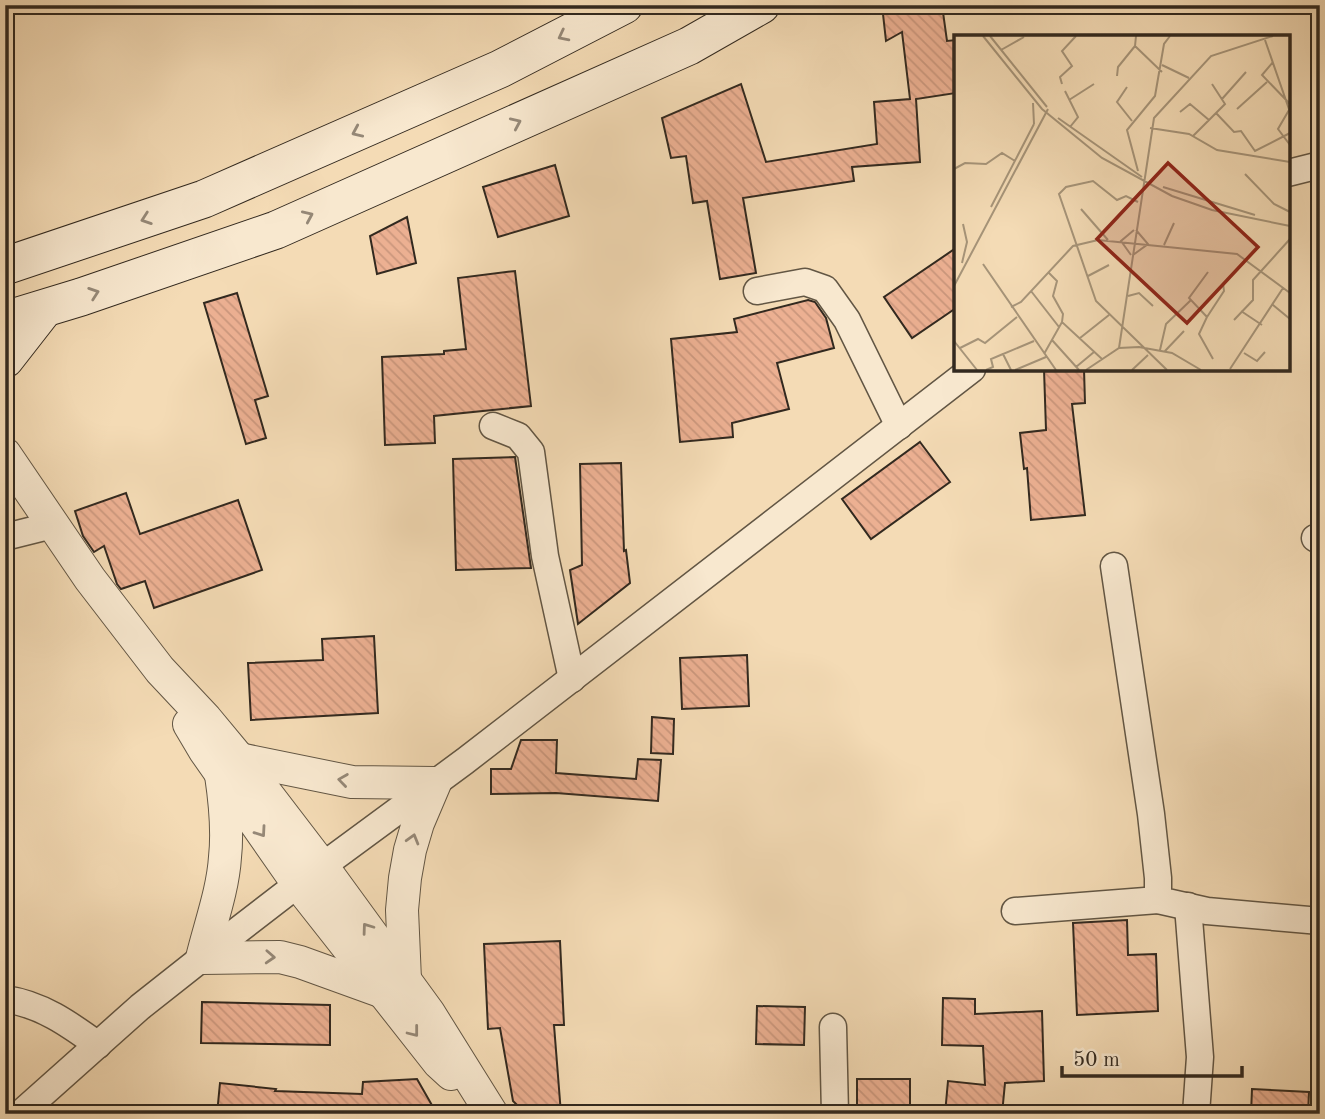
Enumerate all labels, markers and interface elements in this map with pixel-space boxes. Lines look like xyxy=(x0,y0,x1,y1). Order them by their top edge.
one-way arrow xyxy=(558,28,570,42)
inset map xyxy=(954,35,1290,371)
one-way arrow xyxy=(509,117,521,131)
one-way arrow xyxy=(351,124,364,138)
one-way arrow xyxy=(301,210,313,224)
one-way arrow xyxy=(141,211,153,225)
one-way arrow xyxy=(87,286,99,301)
one-way arrow xyxy=(337,772,349,787)
one-way arrow xyxy=(253,824,265,837)
one-way arrow xyxy=(405,833,420,845)
one-way arrow xyxy=(363,923,375,936)
one-way arrow xyxy=(265,949,276,964)
one-way arrow xyxy=(406,1024,419,1036)
scale bar xyxy=(1062,1035,1243,1079)
text: 50 m xyxy=(1073,1050,1120,1071)

